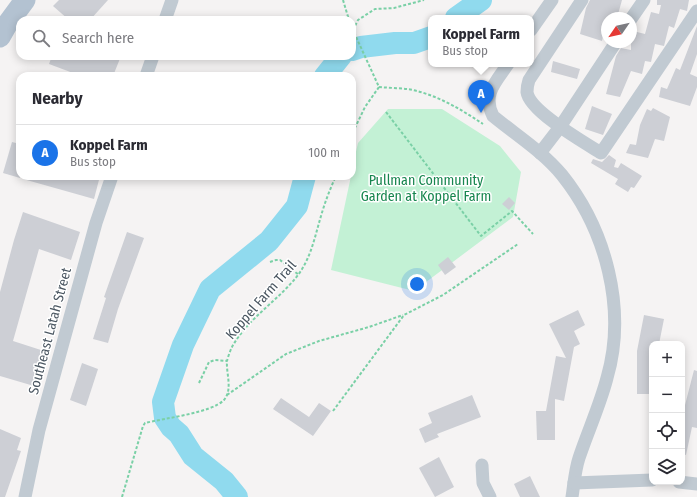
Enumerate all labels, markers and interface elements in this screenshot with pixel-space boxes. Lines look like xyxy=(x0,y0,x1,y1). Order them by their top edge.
north arrow xyxy=(601,12,637,48)
popup xyxy=(428,15,534,67)
search box xyxy=(16,16,356,60)
text: Koppel Farm xyxy=(442,25,520,43)
icon: search xyxy=(30,27,52,49)
text: Search here xyxy=(62,29,134,47)
text: Bus stop xyxy=(442,43,488,58)
pin: A xyxy=(468,80,494,113)
text: Nearby xyxy=(32,88,83,109)
text: Koppel Farm xyxy=(70,136,148,154)
text: A xyxy=(41,145,49,160)
text: 100 m xyxy=(308,145,340,160)
text: Bus stop xyxy=(70,154,116,169)
park label: Pullman Community Garden at Koppel Farm xyxy=(361,172,491,205)
street label: Koppel Farm Trail xyxy=(222,257,300,343)
street label: Southeast Latah Street xyxy=(25,265,75,396)
your location xyxy=(407,274,427,294)
map controls xyxy=(649,341,685,485)
button: + xyxy=(649,341,685,377)
button: − xyxy=(649,377,685,413)
button: locate xyxy=(649,413,685,449)
button: layers xyxy=(649,449,685,485)

